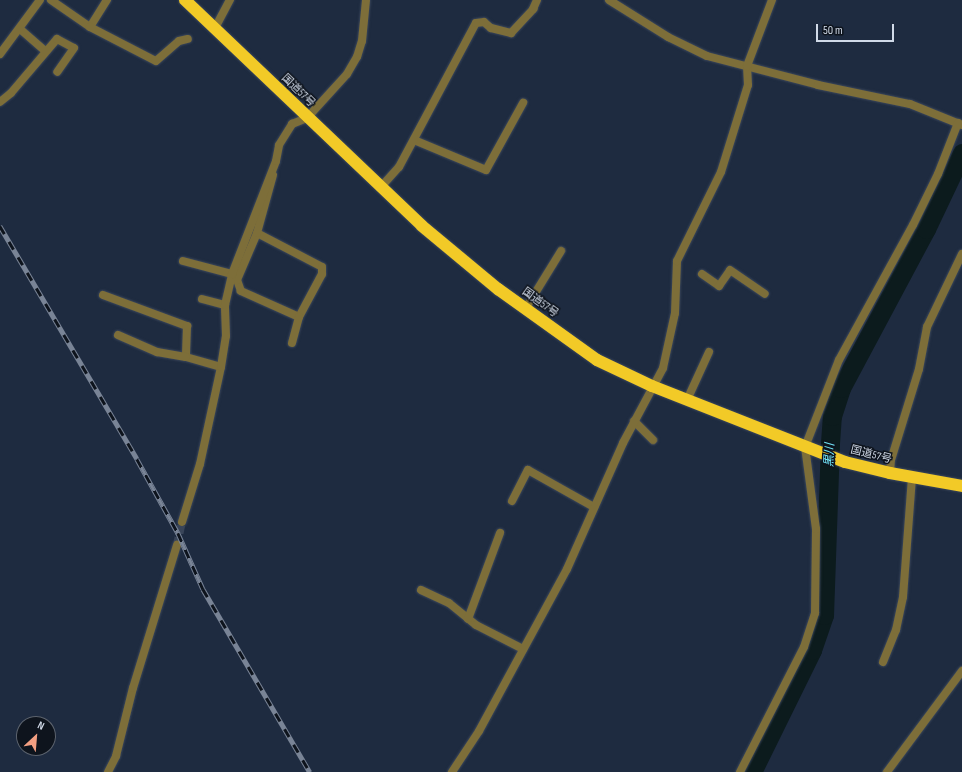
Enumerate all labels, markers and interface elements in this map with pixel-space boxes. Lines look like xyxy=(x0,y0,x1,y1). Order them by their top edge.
scale bar xyxy=(818,16,896,42)
text: 50 m xyxy=(823,23,843,38)
street label: 国道57号 xyxy=(278,72,318,110)
street label: 国道57号 xyxy=(519,285,561,321)
water label: 黒川 xyxy=(822,443,838,467)
street label: 国道57号 xyxy=(849,444,893,466)
north arrow xyxy=(16,716,56,756)
text: N xyxy=(36,719,47,733)

